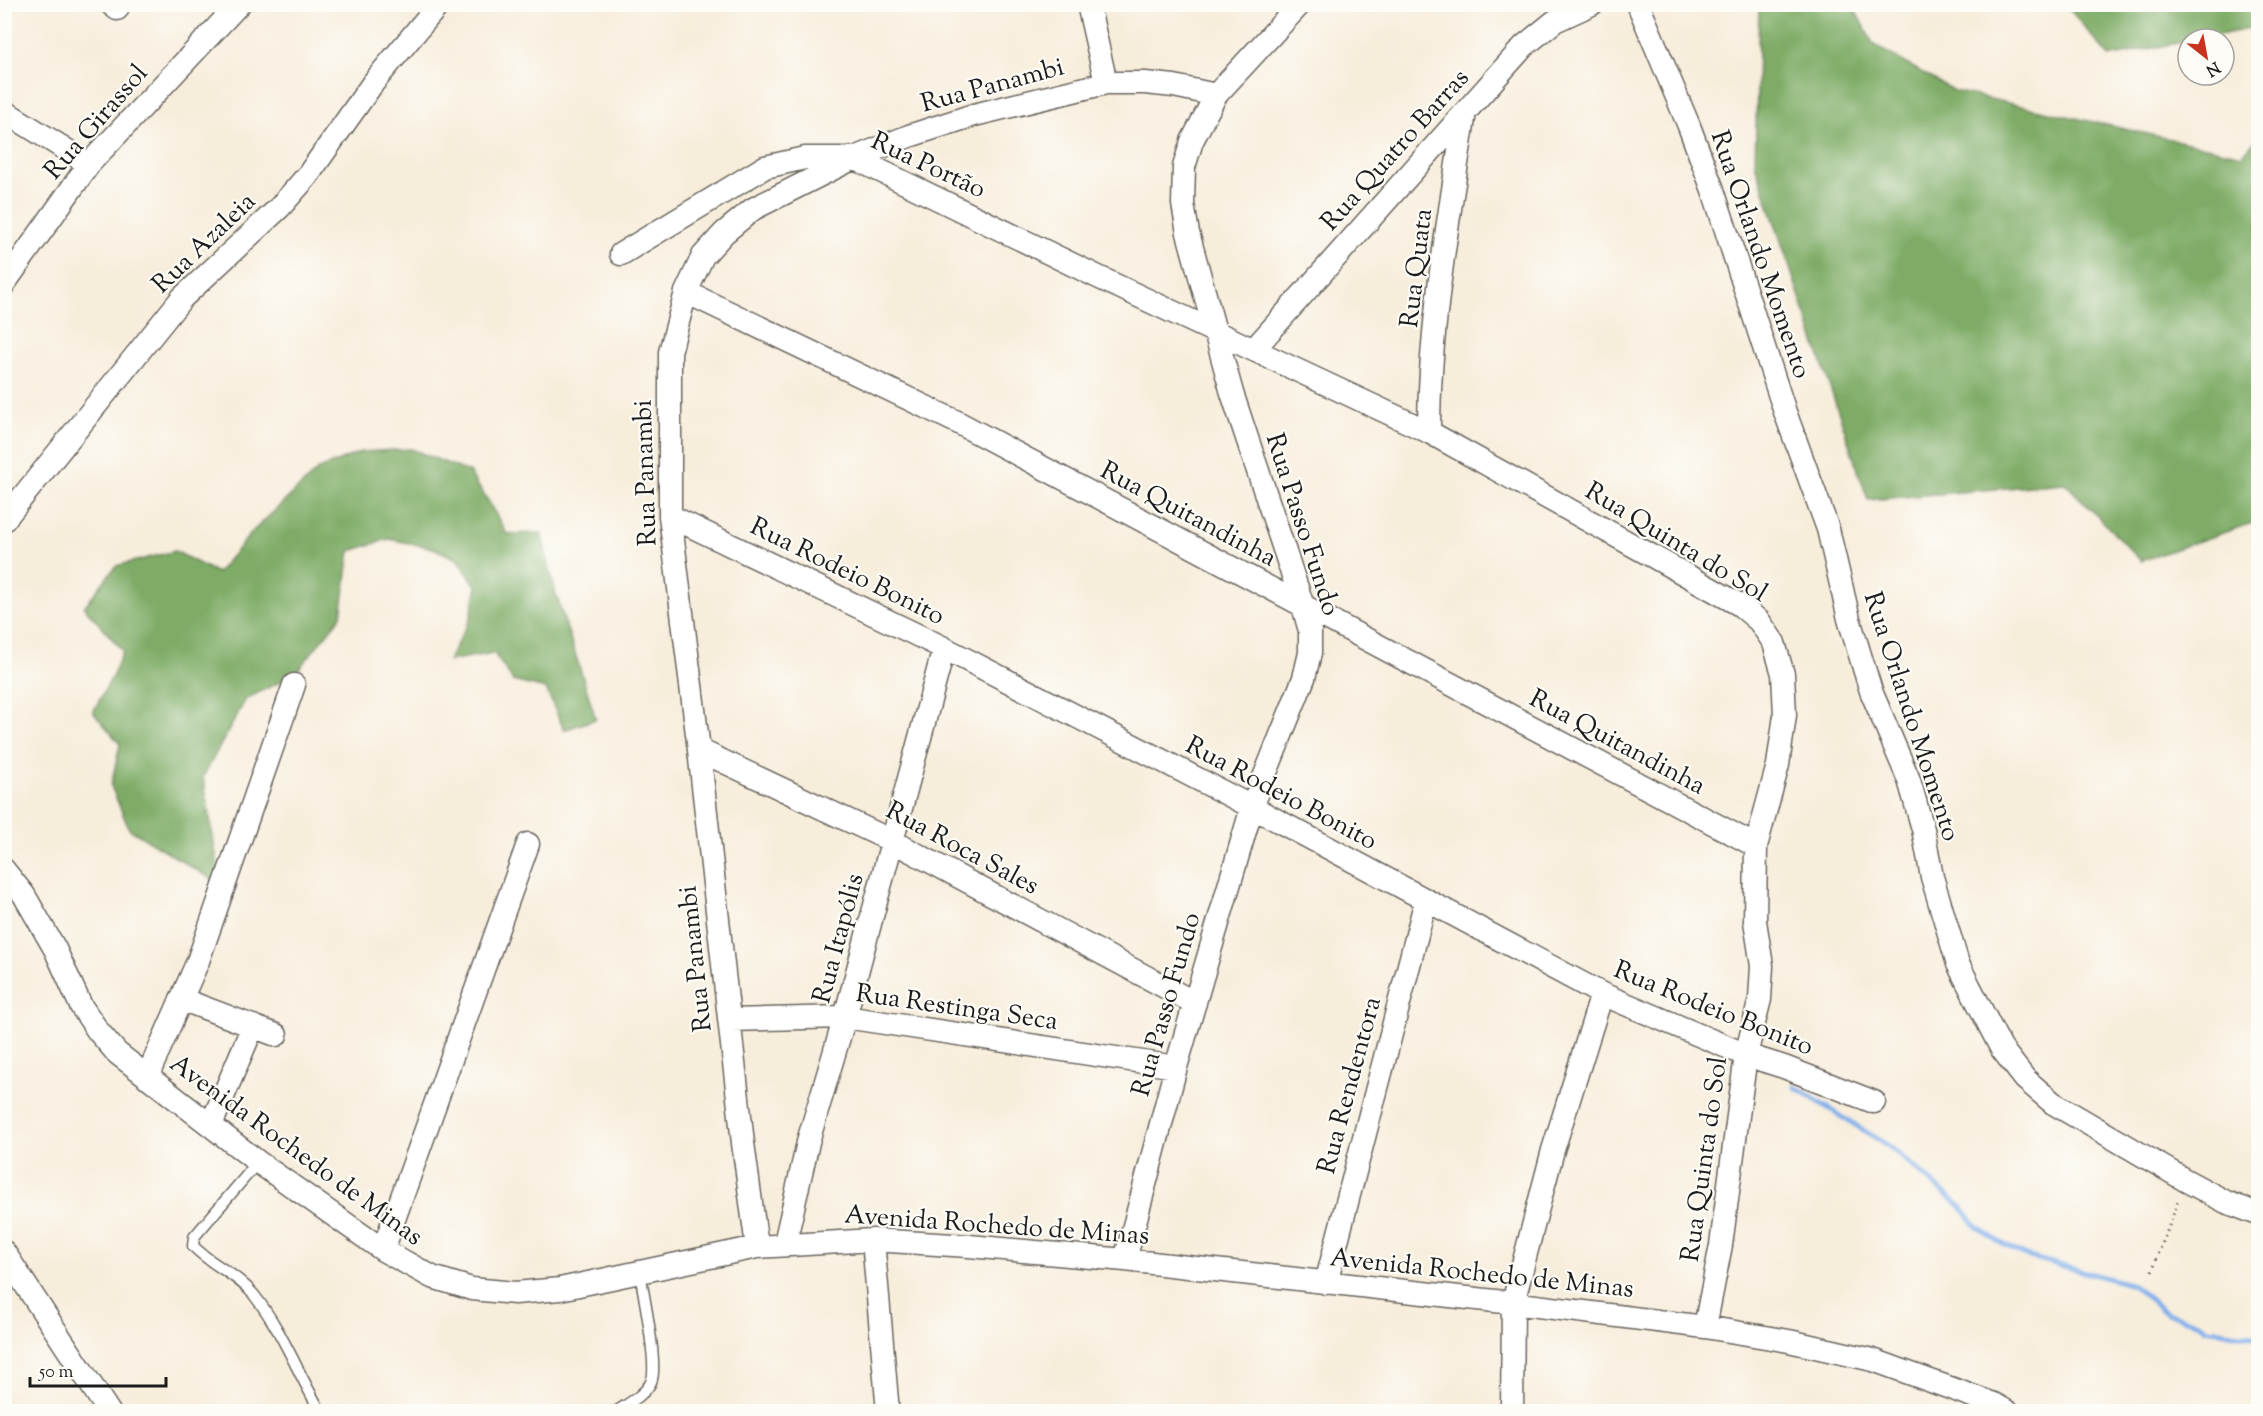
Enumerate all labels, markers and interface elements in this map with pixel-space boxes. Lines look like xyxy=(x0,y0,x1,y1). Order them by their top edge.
north arrow xyxy=(2176,27,2236,87)
street label: Rua Panambi xyxy=(917,50,1068,123)
text: N xyxy=(2201,55,2224,81)
street label: Rua Girassol xyxy=(36,57,158,189)
street label: Rua Quatro Barras xyxy=(1313,61,1479,240)
street label: Rua Portão xyxy=(865,124,991,209)
street label: Rua Orlando Momento xyxy=(1700,126,1819,384)
street label: Rua Azaleia xyxy=(144,185,265,303)
street label: Rua Quata xyxy=(1392,207,1443,330)
street label: Rua Panambi xyxy=(625,399,668,547)
street label: Rua Passo Fundo xyxy=(1255,429,1349,621)
street label: Rua Quitandinha xyxy=(1093,453,1283,577)
street label: Rua Quinta do Sol xyxy=(1577,474,1774,612)
street label: Rua Rodeio Bonito xyxy=(743,509,950,635)
street label: Rua Orlando Momento xyxy=(1853,587,1968,846)
street label: Rua Quitandinha xyxy=(1522,681,1712,805)
street label: Rua Rodeio Bonito xyxy=(1178,728,1383,860)
street label: Rua Roca Sales xyxy=(879,793,1045,905)
street label: Rua Itapólis xyxy=(804,870,874,1008)
street label: Rua Panambi xyxy=(670,884,723,1034)
street label: Rua Passo Fundo xyxy=(1123,908,1211,1101)
street label: Rua Rodeio Bonito xyxy=(1608,952,1818,1066)
street label: Rua Restinga Seca xyxy=(853,976,1060,1041)
street label: Rua Rendentora xyxy=(1309,993,1392,1178)
street label: Avenida Rochedo de Minas xyxy=(161,1046,430,1256)
street label: Rua Quinta do Sol xyxy=(1673,1054,1738,1264)
street label: Avenida Rochedo de Minas xyxy=(843,1197,1151,1256)
street label: Avenida Rochedo de Minas xyxy=(1328,1240,1636,1309)
scale bar xyxy=(30,1350,166,1388)
text: 50 m xyxy=(38,1360,74,1386)

